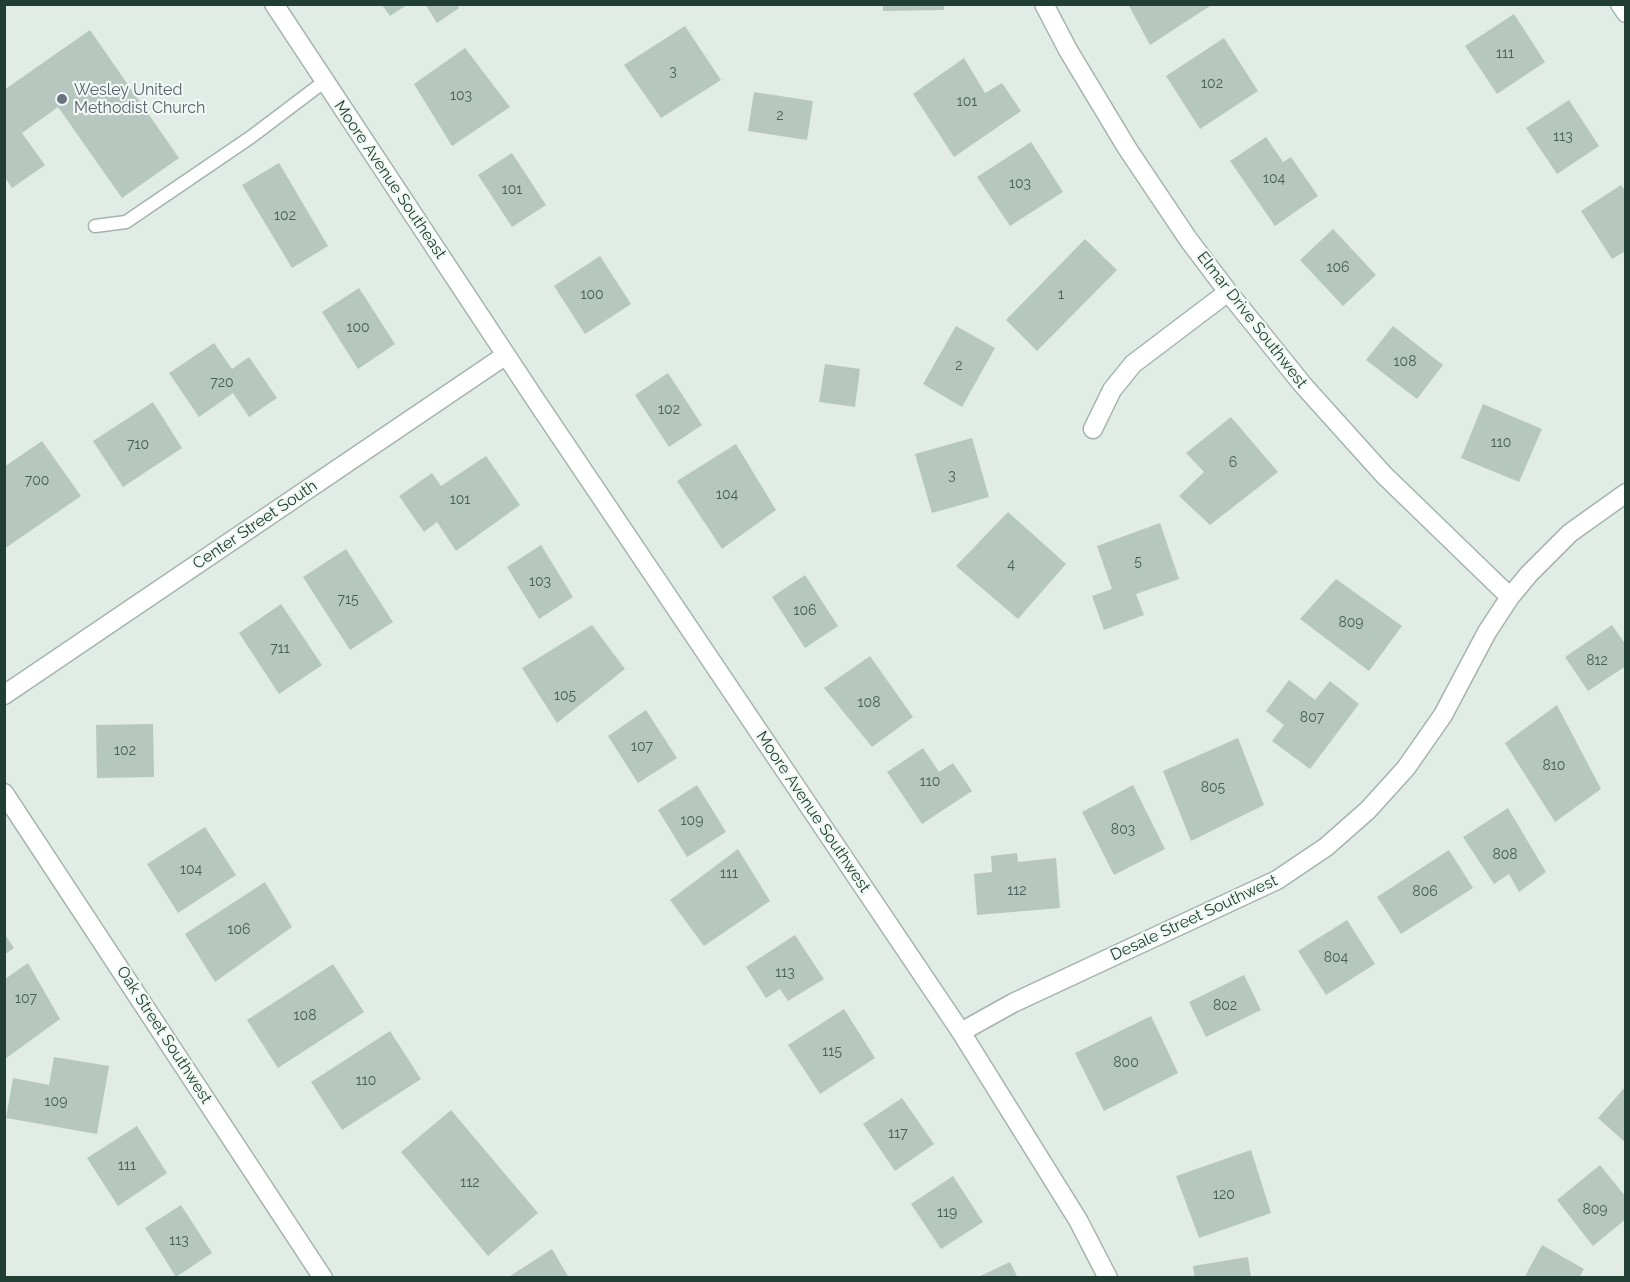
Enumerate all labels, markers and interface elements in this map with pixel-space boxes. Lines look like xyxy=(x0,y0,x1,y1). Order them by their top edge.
house number: 111 xyxy=(1496,46,1514,62)
house number: 3 xyxy=(669,64,677,80)
house number: 102 xyxy=(1201,76,1223,92)
place label: Wesley United Methodist Church xyxy=(74,80,205,118)
house number: 103 xyxy=(450,88,472,104)
marker: Wesley United Methodist Church xyxy=(55,92,69,106)
house number: 101 xyxy=(957,94,977,110)
street label: Moore Avenue Southeast xyxy=(330,97,450,263)
house number: 2 xyxy=(776,108,784,124)
house number: 113 xyxy=(1553,129,1573,145)
house number: 104 xyxy=(1263,171,1285,187)
house number: 103 xyxy=(1009,176,1031,192)
house number: 101 xyxy=(502,182,522,198)
house number: 102 xyxy=(274,208,296,224)
street label: Elmar Drive Southwest xyxy=(1193,248,1311,392)
house number: 106 xyxy=(1326,260,1350,276)
house number: 100 xyxy=(580,287,604,303)
house number: 1 xyxy=(1058,287,1064,303)
house number: 100 xyxy=(346,320,370,336)
house number: 108 xyxy=(1394,354,1416,370)
house number: 2 xyxy=(955,358,963,374)
house number: 720 xyxy=(210,375,234,391)
house number: 102 xyxy=(658,402,680,418)
house number: 110 xyxy=(1491,435,1511,451)
house number: 710 xyxy=(127,437,149,453)
house number: 6 xyxy=(1229,455,1237,471)
house number: 3 xyxy=(948,468,956,484)
house number: 700 xyxy=(25,473,49,489)
street label: Center Street South xyxy=(189,476,321,574)
house number: 104 xyxy=(716,487,738,503)
house number: 101 xyxy=(450,492,470,508)
house number: 5 xyxy=(1134,554,1142,570)
house number: 4 xyxy=(1007,557,1015,573)
house number: 103 xyxy=(529,574,551,590)
house number: 715 xyxy=(337,592,359,608)
house number: 106 xyxy=(793,603,817,619)
house number: 809 xyxy=(1338,615,1364,631)
house number: 711 xyxy=(270,641,290,657)
house number: 812 xyxy=(1586,653,1608,669)
house number: 105 xyxy=(554,688,576,704)
house number: 108 xyxy=(858,695,880,711)
house number: 807 xyxy=(1300,710,1324,726)
street label: Moore Avenue Southwest xyxy=(752,728,874,896)
house number: 107 xyxy=(631,739,653,755)
house number: 102 xyxy=(114,743,136,759)
house number: 810 xyxy=(1543,758,1565,774)
house number: 110 xyxy=(920,774,940,790)
house number: 805 xyxy=(1201,780,1225,796)
house number: 109 xyxy=(681,813,703,829)
house number: 803 xyxy=(1111,822,1135,838)
house number: 808 xyxy=(1492,847,1518,863)
house number: 104 xyxy=(180,862,202,878)
house number: 111 xyxy=(720,866,738,882)
street label: Desale Street Southwest xyxy=(1107,871,1281,965)
house number: 112 xyxy=(1007,883,1027,899)
house number: 806 xyxy=(1412,884,1438,900)
house number: 106 xyxy=(227,922,251,938)
house number: 804 xyxy=(1324,950,1348,966)
street label: Oak Street Southwest xyxy=(112,963,216,1107)
house number: 113 xyxy=(775,965,795,981)
house number: 107 xyxy=(15,991,37,1007)
house number: 802 xyxy=(1213,998,1237,1014)
house number: 108 xyxy=(294,1008,316,1024)
house number: 115 xyxy=(822,1044,842,1060)
house number: 800 xyxy=(1113,1055,1139,1071)
house number: 110 xyxy=(356,1073,376,1089)
house number: 109 xyxy=(45,1094,67,1110)
house number: 117 xyxy=(888,1126,908,1142)
house number: 111 xyxy=(118,1158,136,1174)
house number: 112 xyxy=(460,1175,480,1191)
house number: 120 xyxy=(1213,1187,1235,1203)
house number: 809 xyxy=(1582,1202,1608,1218)
house number: 119 xyxy=(937,1205,957,1221)
house number: 113 xyxy=(169,1233,189,1249)

